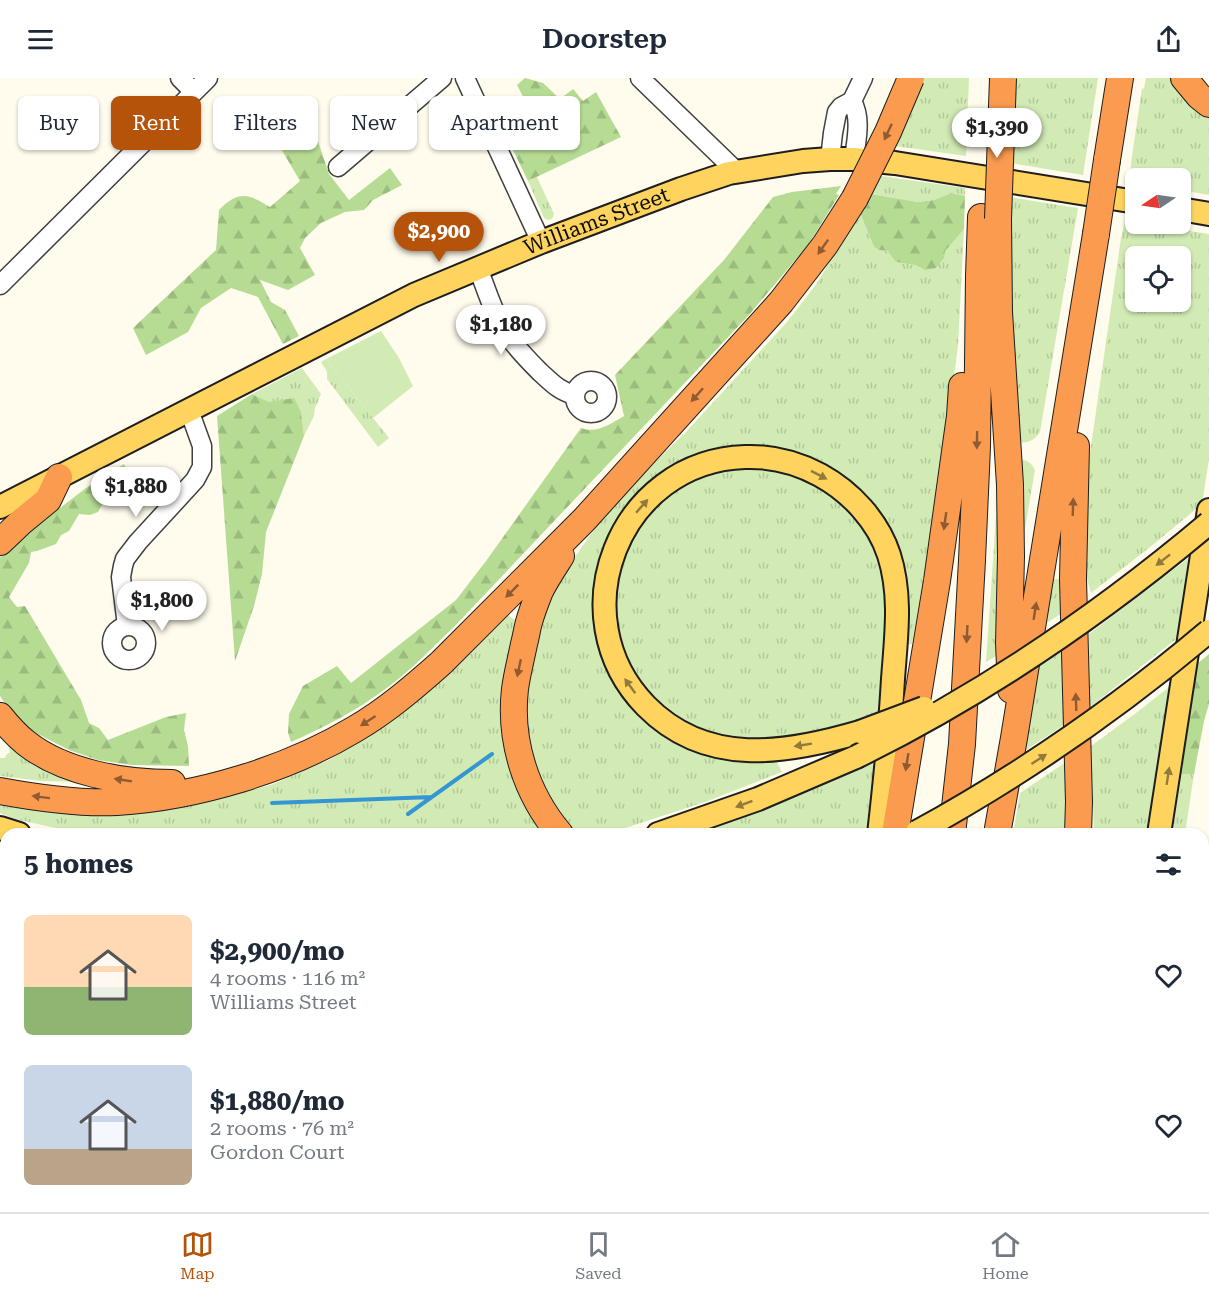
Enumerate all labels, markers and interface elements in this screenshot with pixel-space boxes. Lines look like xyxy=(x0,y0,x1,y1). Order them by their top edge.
icon: menu xyxy=(24,23,57,56)
text: Doorstep xyxy=(542,23,667,55)
icon: share xyxy=(1152,23,1185,56)
chip: Buy xyxy=(18,96,99,150)
chip: Rent xyxy=(111,96,201,150)
chip: Filters xyxy=(213,96,318,150)
chip: New xyxy=(330,96,417,150)
chip: Apartment xyxy=(429,96,580,150)
pin: $1,390 xyxy=(948,108,1046,159)
text: $1,390 xyxy=(966,115,1028,139)
one-way arrow xyxy=(884,123,893,140)
north arrow xyxy=(1125,168,1191,234)
map controls xyxy=(1125,168,1191,312)
street label: Williams Street xyxy=(520,183,673,260)
pin: $2,900 xyxy=(390,212,488,263)
text: $2,900 xyxy=(408,219,470,243)
one-way arrow xyxy=(818,239,829,255)
button: locate xyxy=(1125,246,1191,312)
pin: $1,180 xyxy=(452,305,550,356)
text: $1,180 xyxy=(470,312,532,336)
one-way arrow xyxy=(691,387,704,402)
one-way arrow xyxy=(972,430,982,449)
pin: $1,880 xyxy=(87,467,185,518)
one-way arrow xyxy=(810,469,828,479)
text: $1,880 xyxy=(105,474,167,498)
one-way arrow xyxy=(1069,497,1078,516)
one-way arrow xyxy=(635,498,648,514)
one-way arrow xyxy=(941,511,950,530)
one-way arrow xyxy=(1156,553,1171,565)
pin: $1,800 xyxy=(113,581,211,632)
one-way arrow xyxy=(506,583,520,597)
text: $1,800 xyxy=(131,588,193,612)
one-way arrow xyxy=(1030,601,1039,620)
one-way arrow xyxy=(962,625,971,644)
one-way arrow xyxy=(514,659,523,678)
one-way arrow xyxy=(624,679,636,695)
one-way arrow xyxy=(1071,692,1081,711)
one-way arrow xyxy=(360,715,376,727)
one-way arrow xyxy=(793,741,812,750)
one-way arrow xyxy=(902,753,911,772)
one-way arrow xyxy=(1031,754,1047,765)
one-way arrow xyxy=(1164,767,1173,786)
one-way arrow xyxy=(113,775,132,784)
one-way arrow xyxy=(31,792,50,802)
one-way arrow xyxy=(735,800,753,810)
icon: filters xyxy=(1152,848,1185,881)
text: 5 homes xyxy=(24,849,133,879)
text: $2,900/mo xyxy=(210,936,345,966)
icon: home xyxy=(72,939,144,1011)
icon: heart xyxy=(1152,959,1185,992)
text: 4 rooms · 116 m² xyxy=(210,966,365,990)
text: Williams Street xyxy=(210,990,356,1014)
text: $1,880/mo xyxy=(210,1086,345,1116)
icon: home xyxy=(72,1089,144,1161)
icon: heart xyxy=(1152,1109,1185,1142)
text: 2 rooms · 76 m² xyxy=(210,1116,354,1140)
text: Gordon Court xyxy=(210,1140,345,1164)
tab: Map xyxy=(180,1228,215,1283)
tab: Saved xyxy=(575,1228,622,1283)
tab: Home xyxy=(982,1228,1029,1283)

